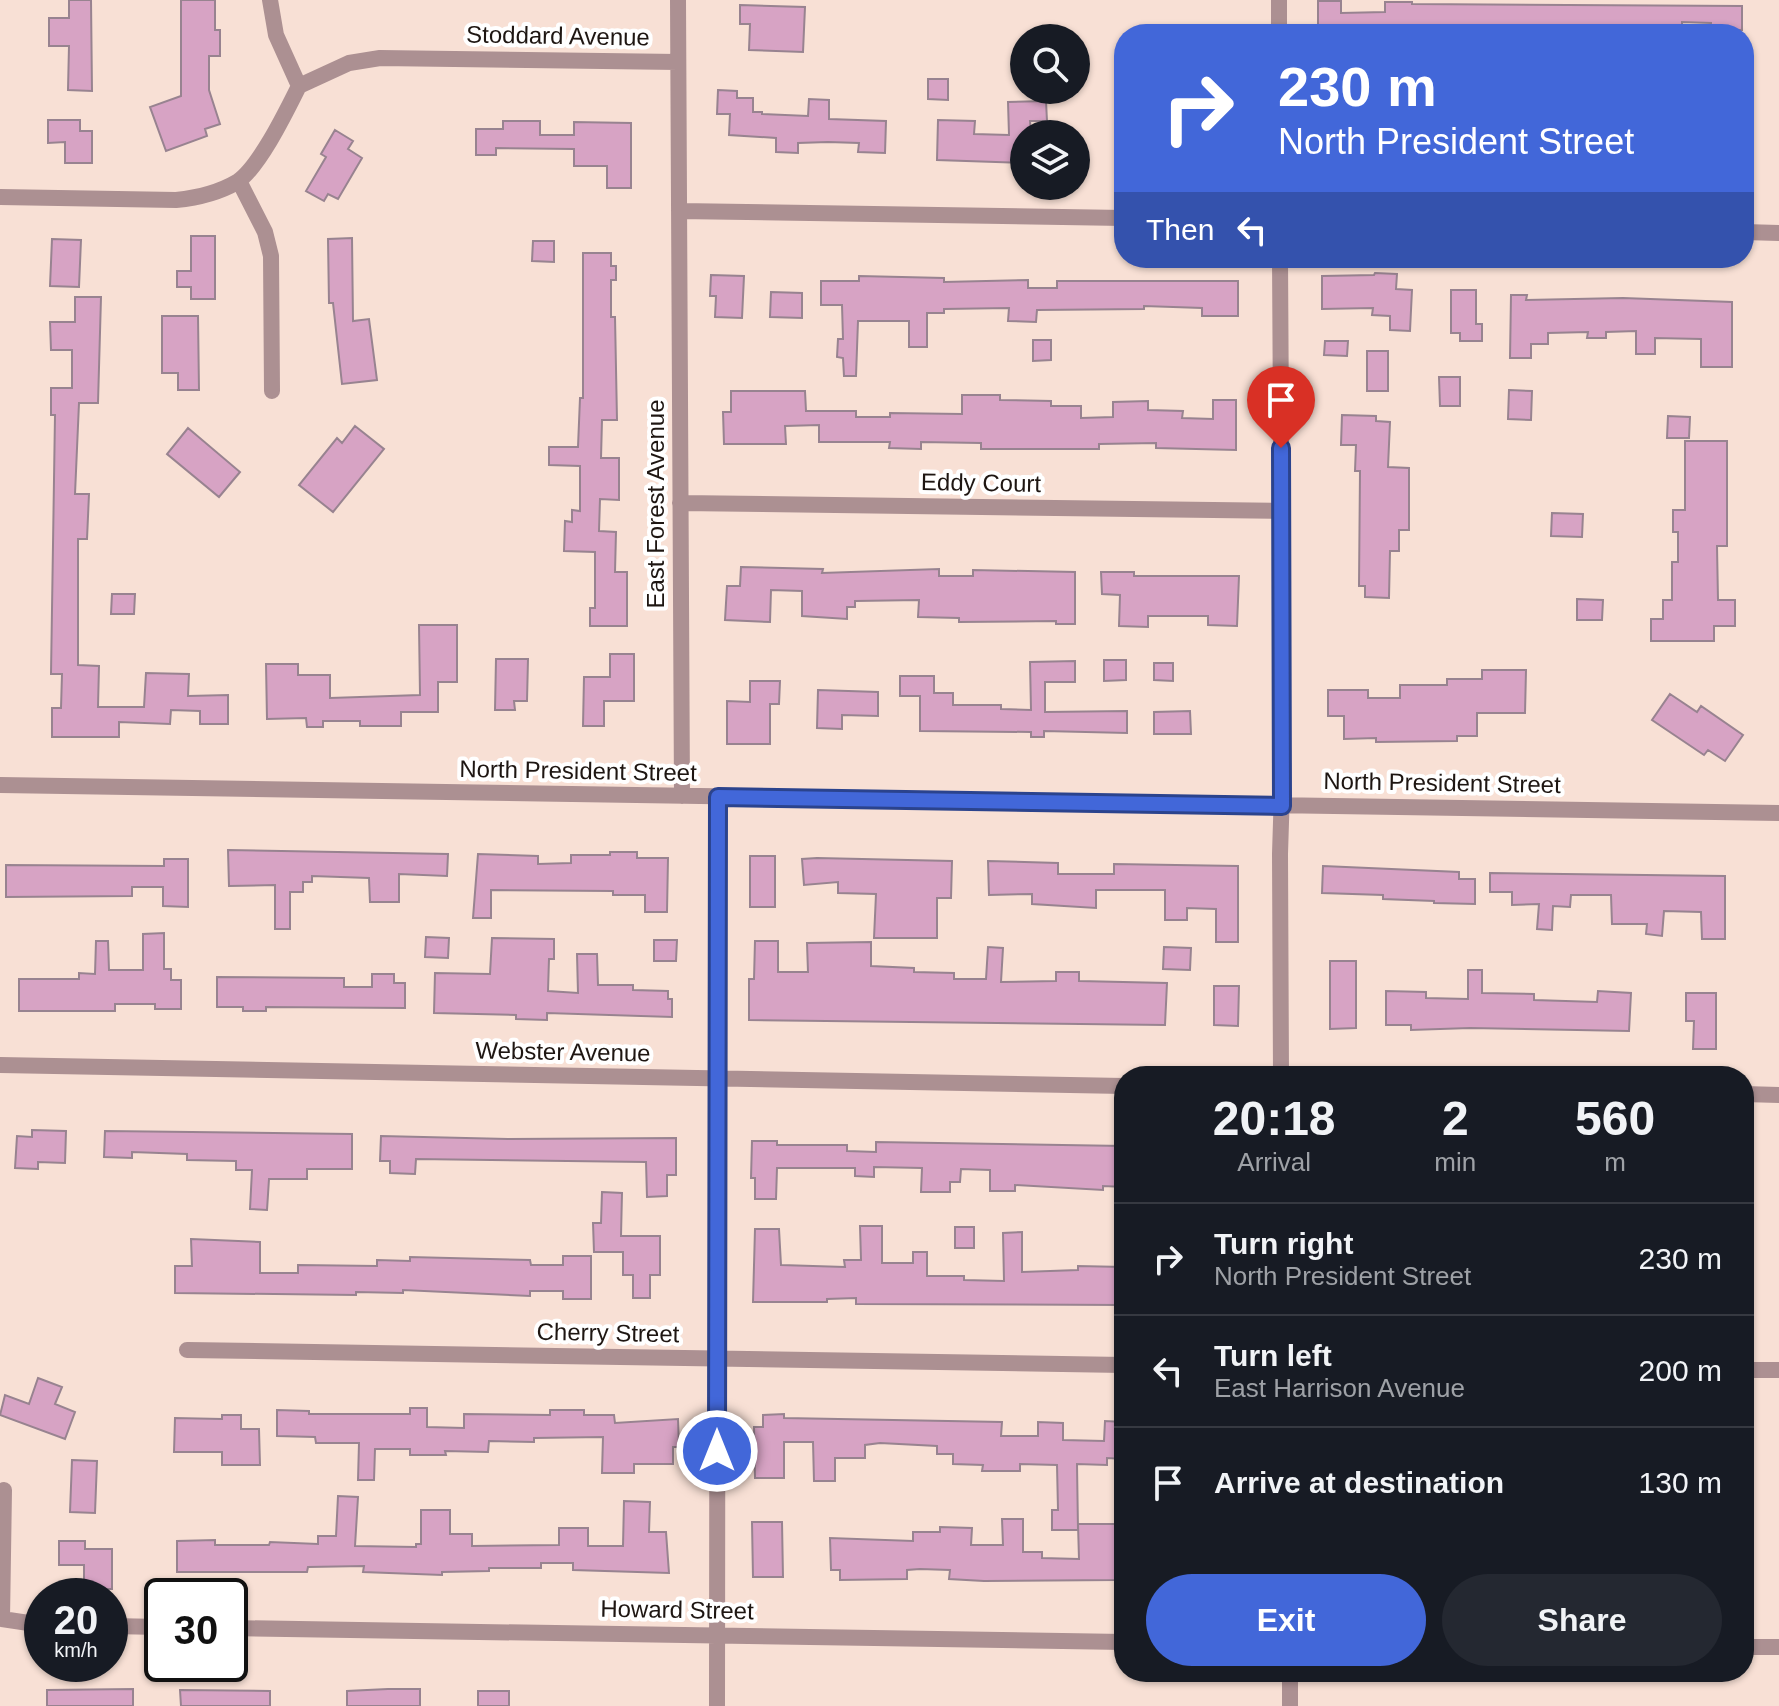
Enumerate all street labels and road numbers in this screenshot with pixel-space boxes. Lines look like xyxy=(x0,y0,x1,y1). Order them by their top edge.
street label: Stoddard Avenue xyxy=(466,20,650,51)
street label: East Forest Avenue xyxy=(642,399,669,609)
street label: Eddy Court xyxy=(921,468,1042,497)
street label: North President Street xyxy=(459,755,697,786)
street label: North President Street xyxy=(1323,767,1561,798)
street label: Webster Avenue xyxy=(475,1036,651,1067)
street label: Cherry Street xyxy=(536,1318,680,1347)
street label: Howard Street xyxy=(600,1595,754,1624)

